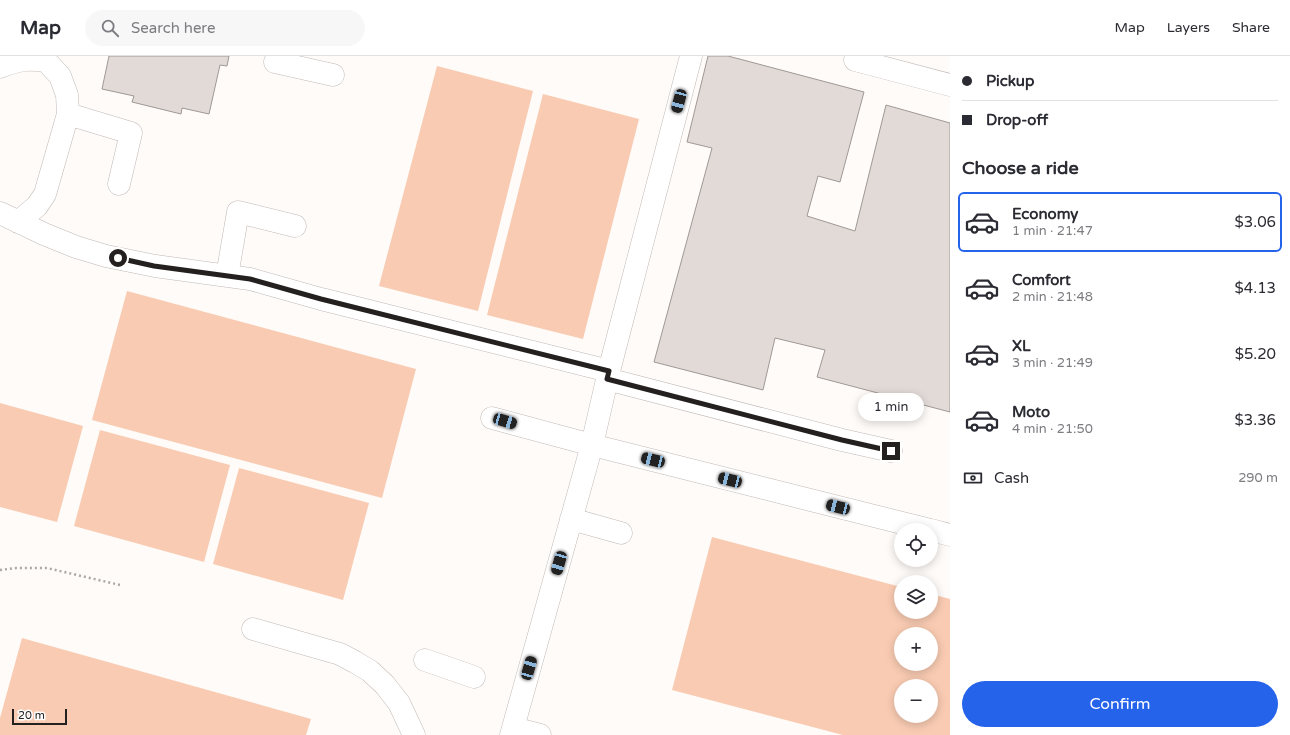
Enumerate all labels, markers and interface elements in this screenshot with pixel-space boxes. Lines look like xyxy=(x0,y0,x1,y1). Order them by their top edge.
search box xyxy=(85,10,365,46)
text: Map xyxy=(20,17,61,39)
icon: search xyxy=(99,17,121,39)
text: Search here xyxy=(131,19,215,37)
text: Map xyxy=(1115,19,1145,36)
text: Layers xyxy=(1167,19,1210,36)
text: Share xyxy=(1232,19,1270,36)
text: Pickup xyxy=(986,72,1034,90)
car xyxy=(670,88,688,114)
text: Drop-off xyxy=(986,111,1048,129)
text: Choose a ride xyxy=(962,157,1079,179)
icon: car xyxy=(964,204,1000,240)
text: Economy xyxy=(1012,205,1078,223)
text: $3.06 xyxy=(1235,213,1276,231)
text: 1 min · 21:47 xyxy=(1012,223,1093,239)
route start xyxy=(109,249,127,267)
icon: car xyxy=(964,270,1000,306)
text: Comfort xyxy=(1012,271,1071,289)
text: $4.13 xyxy=(1235,279,1276,297)
text: 2 min · 21:48 xyxy=(1012,289,1093,305)
icon: car xyxy=(964,336,1000,372)
text: XL xyxy=(1012,337,1031,355)
text: $5.20 xyxy=(1235,345,1276,363)
text: 3 min · 21:49 xyxy=(1012,355,1093,371)
callout: 1 min xyxy=(858,393,924,421)
text: 1 min xyxy=(874,399,908,415)
icon: car xyxy=(964,402,1000,438)
text: Moto xyxy=(1012,403,1050,421)
text: $3.36 xyxy=(1235,411,1276,429)
car xyxy=(492,412,518,430)
text: 4 min · 21:50 xyxy=(1012,421,1093,437)
route end xyxy=(882,442,900,460)
car xyxy=(640,451,666,469)
icon: cash xyxy=(962,467,984,489)
text: Cash xyxy=(994,469,1029,487)
text: 290 m xyxy=(1238,470,1278,486)
car xyxy=(717,471,743,489)
car xyxy=(825,498,851,516)
map controls xyxy=(894,523,938,723)
button: locate xyxy=(894,523,938,567)
car xyxy=(550,550,568,576)
button: layers xyxy=(894,575,938,619)
button: + xyxy=(894,627,938,671)
car xyxy=(520,655,538,681)
button: − xyxy=(894,679,938,723)
button: Confirm xyxy=(962,681,1278,727)
scale bar xyxy=(12,707,67,726)
text: 20 m xyxy=(18,709,45,722)

